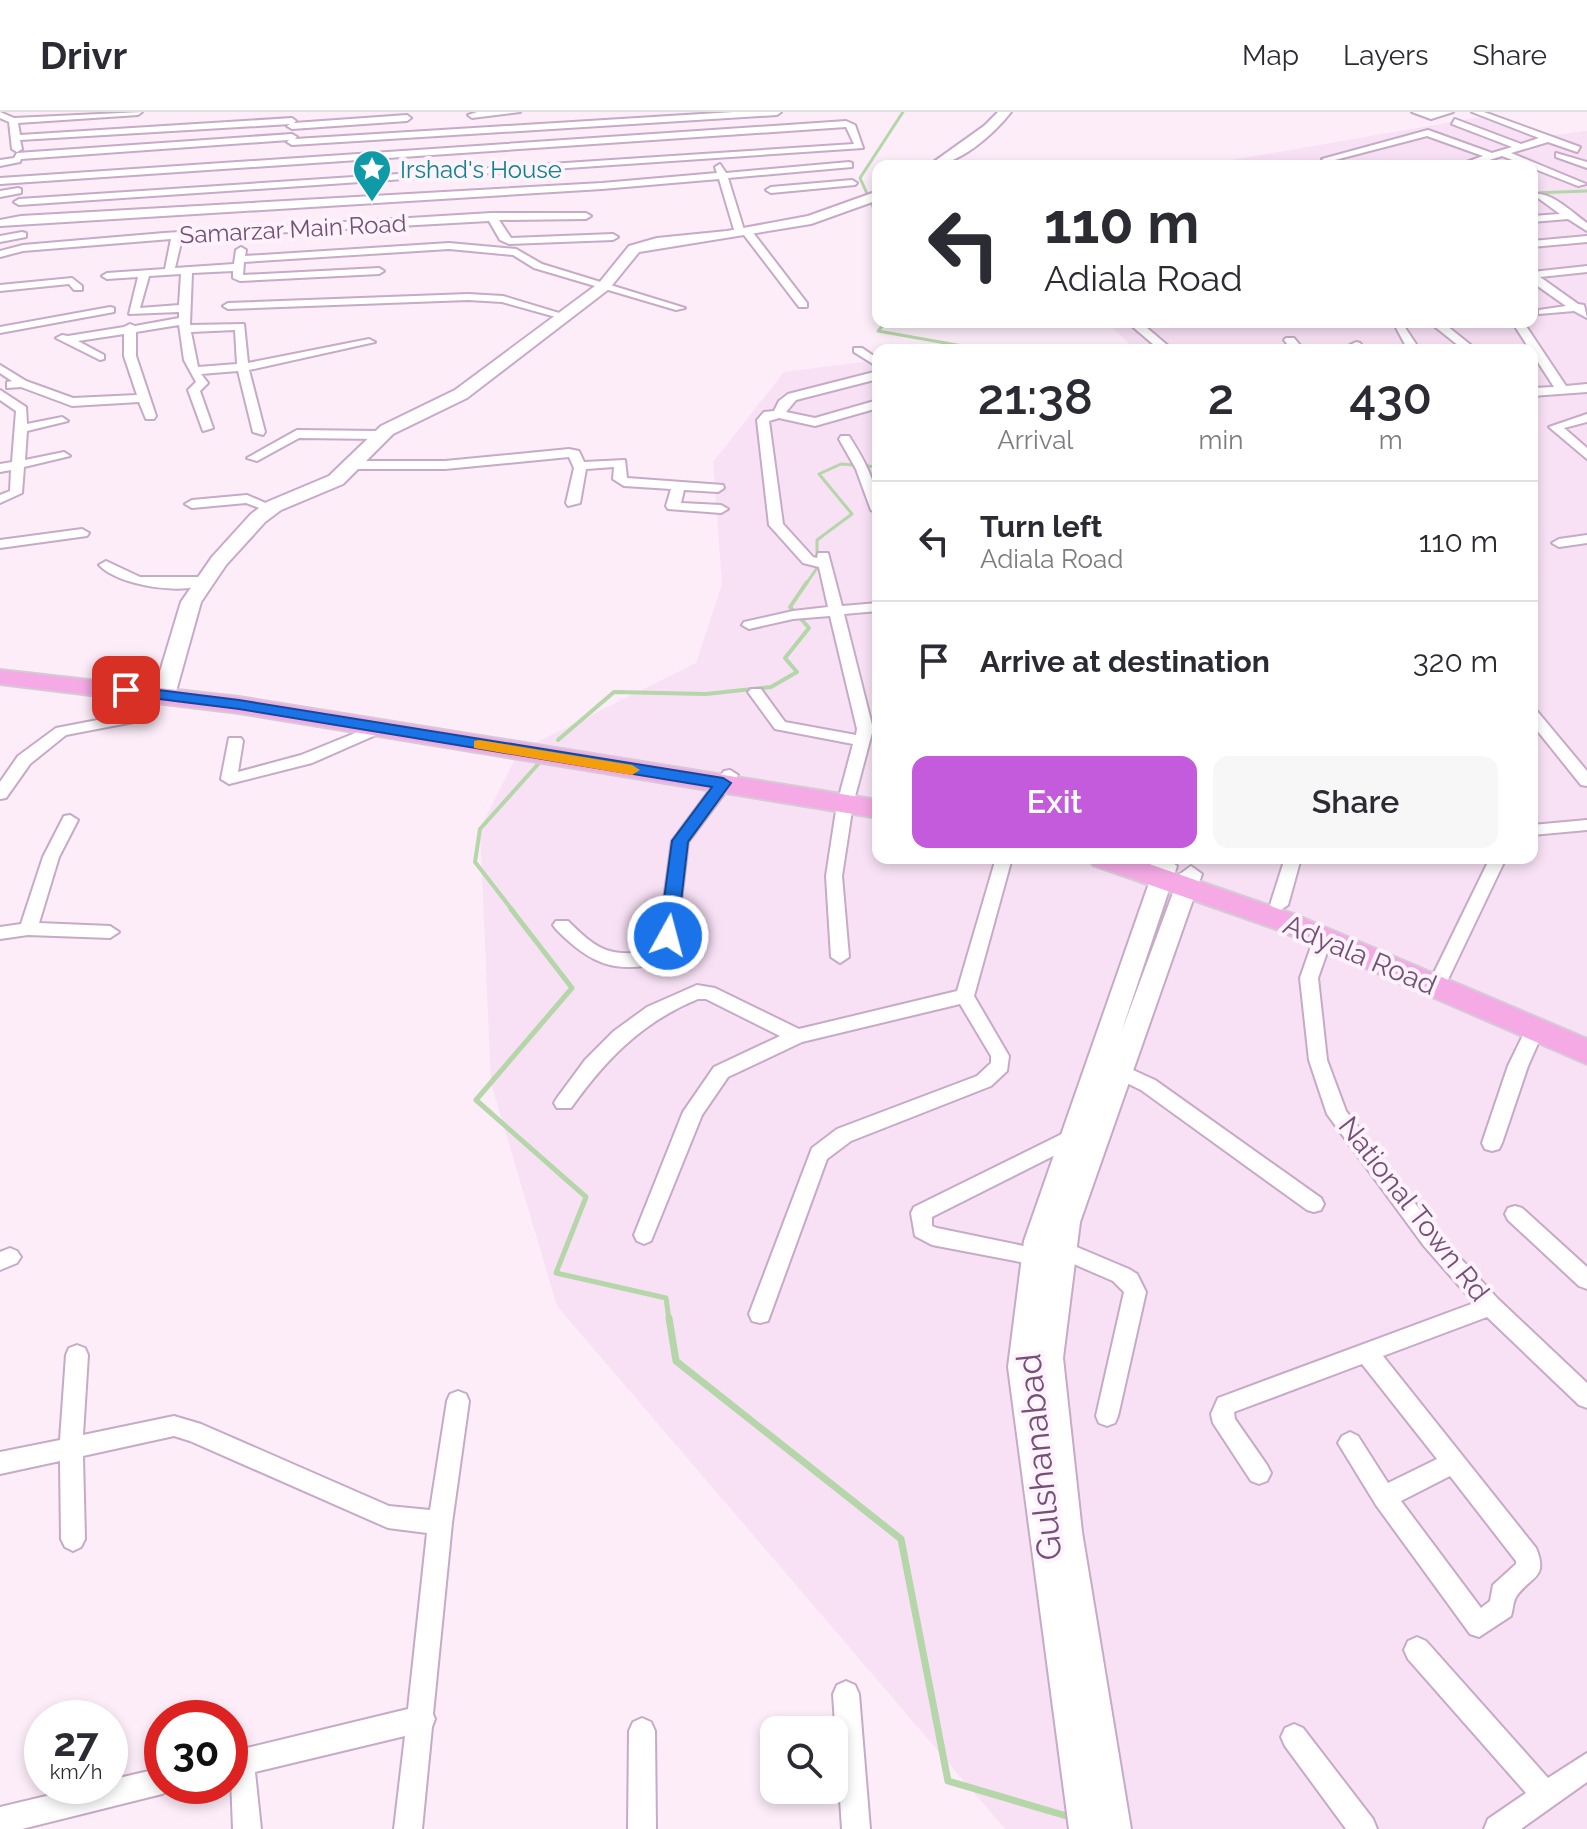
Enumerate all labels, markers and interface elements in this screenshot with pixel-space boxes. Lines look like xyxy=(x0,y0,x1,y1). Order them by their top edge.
text: Drivr xyxy=(40,33,127,78)
text: Map xyxy=(1242,39,1299,72)
text: Layers xyxy=(1343,39,1429,72)
text: Share xyxy=(1473,39,1547,72)
place icon: Irshad's House xyxy=(351,148,393,203)
place label: Irshad's House xyxy=(400,155,562,184)
text: 110 m xyxy=(1044,190,1199,256)
icon: left xyxy=(912,192,1016,296)
street label: Samarzar Main Road xyxy=(179,209,407,249)
text: Adiala Road xyxy=(1044,257,1243,299)
text: 21:38 xyxy=(978,369,1093,425)
text: 2 xyxy=(1208,369,1234,425)
text: 430 xyxy=(1349,369,1432,425)
text: Arrival xyxy=(997,425,1073,455)
text: min xyxy=(1199,425,1243,455)
text: m xyxy=(1379,425,1403,455)
text: Turn left xyxy=(980,509,1102,544)
icon: left xyxy=(912,519,956,563)
text: 110 m xyxy=(1419,524,1498,559)
text: Adiala Road xyxy=(980,544,1123,574)
icon: arrive xyxy=(912,639,956,683)
text: Arrive at destination xyxy=(980,644,1270,679)
text: 320 m xyxy=(1413,644,1498,679)
pin xyxy=(92,656,160,724)
icon: arrive xyxy=(104,668,148,712)
button: Exit xyxy=(912,756,1197,848)
button: Share xyxy=(1213,756,1498,848)
position arrow xyxy=(626,894,710,978)
street label: Adyala Road xyxy=(1278,908,1442,1002)
street label: National Town Rd xyxy=(1332,1110,1496,1308)
street label: Gulshanabad xyxy=(1008,1352,1070,1562)
speed limit sign: 30 xyxy=(144,1700,248,1804)
map controls xyxy=(760,1716,848,1804)
button: search xyxy=(760,1716,848,1804)
text: 27 xyxy=(53,1718,98,1765)
text: km/h xyxy=(50,1760,102,1784)

